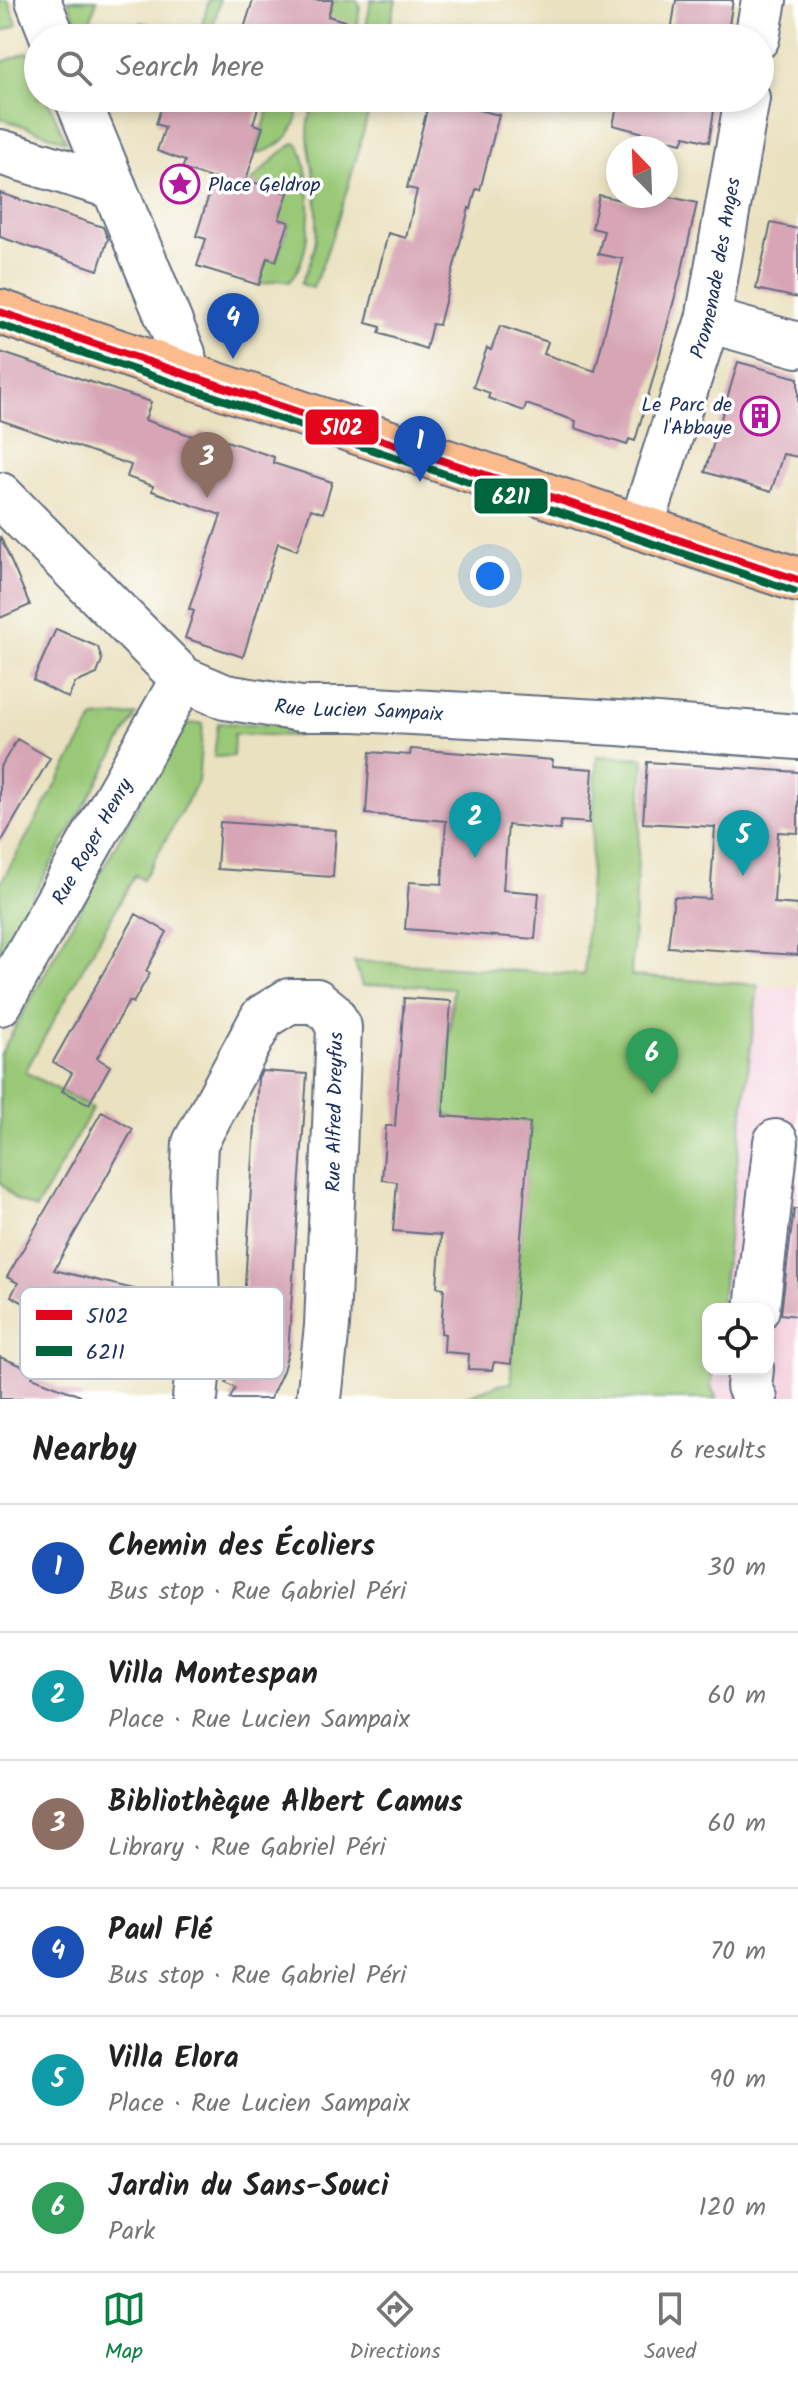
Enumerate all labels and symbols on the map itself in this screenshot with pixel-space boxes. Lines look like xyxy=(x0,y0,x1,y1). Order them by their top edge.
north arrow xyxy=(606,136,678,208)
place icon: Place Geldrop xyxy=(159,163,201,205)
place label: Place Geldrop xyxy=(208,170,321,202)
street label: Promenade des Anges xyxy=(682,175,751,363)
pin: 4 xyxy=(207,293,259,359)
place label: Le Parc de l'Abbaye xyxy=(641,390,732,445)
building icon: Le Parc de l'Abbaye xyxy=(739,395,781,437)
line badge: 5102 xyxy=(304,408,380,446)
text: 5102 xyxy=(320,412,363,447)
pin: 1 xyxy=(394,416,446,482)
pin: 3 xyxy=(181,432,233,498)
line badge: 6211 xyxy=(473,477,549,515)
text: 6211 xyxy=(492,481,530,516)
your location xyxy=(470,556,510,596)
street label: Rue Lucien Sampaix xyxy=(272,691,444,732)
street label: Rue Roger Henry xyxy=(45,772,142,911)
pin: 2 xyxy=(449,792,501,858)
pin: 5 xyxy=(717,810,769,876)
pin: 6 xyxy=(626,1028,678,1094)
street label: Rue Alfred Dreyfus xyxy=(319,1031,353,1192)
legend xyxy=(20,1287,284,1379)
text: 5102 xyxy=(86,1300,129,1335)
text: 6211 xyxy=(86,1336,125,1371)

